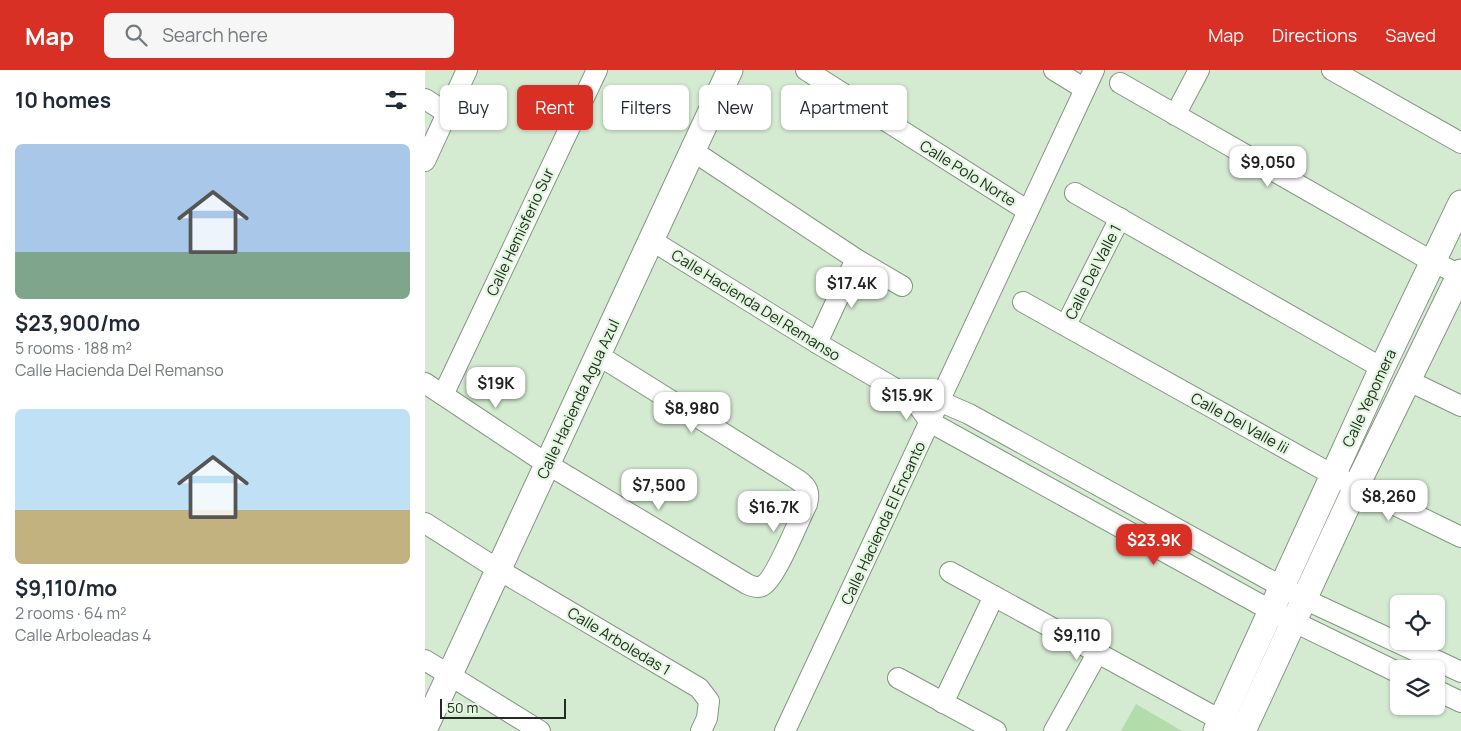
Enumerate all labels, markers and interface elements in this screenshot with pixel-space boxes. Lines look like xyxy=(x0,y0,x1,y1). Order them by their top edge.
search box xyxy=(104,13,454,58)
text: Map xyxy=(25,19,74,52)
icon: search xyxy=(122,21,150,49)
text: Search here xyxy=(162,22,268,48)
text: Map xyxy=(1208,23,1244,47)
text: Directions xyxy=(1272,23,1357,47)
text: Saved xyxy=(1385,23,1436,47)
chip: Buy xyxy=(440,85,507,130)
chip: Rent xyxy=(517,85,593,130)
chip: Filters xyxy=(603,85,689,130)
chip: New xyxy=(699,85,771,130)
chip: Apartment xyxy=(781,85,907,130)
text: 10 homes xyxy=(15,86,111,114)
icon: filters xyxy=(382,86,410,114)
street label: Calle Polo Norte xyxy=(916,135,1020,211)
pin: $9,050 xyxy=(1227,146,1309,188)
text: $9,050 xyxy=(1240,151,1296,173)
street label: Calle Hemisferio Sur xyxy=(481,164,559,299)
icon: home xyxy=(168,177,258,267)
street label: Calle Del Valle 1 xyxy=(1060,221,1126,323)
street label: Calle Hacienda Del Remanso xyxy=(667,244,845,366)
pin: $17.4K xyxy=(811,266,893,309)
text: $17.4K xyxy=(827,272,877,294)
text: $23,900/mo xyxy=(15,309,140,337)
street label: Calle Hacienda Agua Azul xyxy=(532,316,624,482)
text: 5 rooms · 188 m² xyxy=(15,337,132,359)
street label: Calle Yepomera xyxy=(1337,345,1401,451)
text: Calle Hacienda Del Remanso xyxy=(15,359,224,381)
pin: $19K xyxy=(466,366,526,409)
text: $19K xyxy=(477,372,515,394)
pin: $15.9K xyxy=(866,378,948,421)
text: $15.9K xyxy=(881,384,933,406)
street label: Calle Del Valle Iii xyxy=(1187,387,1293,459)
pin: $8,980 xyxy=(651,392,733,434)
text: $8,980 xyxy=(665,397,719,419)
street label: Calle Hacienda El Encanto xyxy=(836,438,930,608)
icon: home xyxy=(168,442,258,532)
pin: $7,500 xyxy=(618,468,700,511)
text: $7,500 xyxy=(632,474,686,496)
pin: $8,260 xyxy=(1348,480,1430,522)
text: $8,260 xyxy=(1362,485,1416,507)
pin: $16.7K xyxy=(733,490,815,533)
text: $16.7K xyxy=(749,496,799,518)
pin: $23.9K xyxy=(1113,524,1195,566)
text: $23.9K xyxy=(1127,529,1181,551)
text: $9,110/mo xyxy=(15,574,117,602)
map controls xyxy=(1390,595,1445,715)
button: locate xyxy=(1390,595,1445,650)
text: 2 rooms · 64 m² xyxy=(15,602,126,624)
street label: Calle Arboledas 1 xyxy=(564,602,674,680)
pin: $9,110 xyxy=(1036,618,1118,661)
text: Calle Arboleadas 4 xyxy=(15,624,151,646)
text: $9,110 xyxy=(1053,624,1101,646)
button: layers xyxy=(1390,660,1445,715)
scale bar xyxy=(440,696,566,719)
text: 50 m xyxy=(447,698,478,717)

